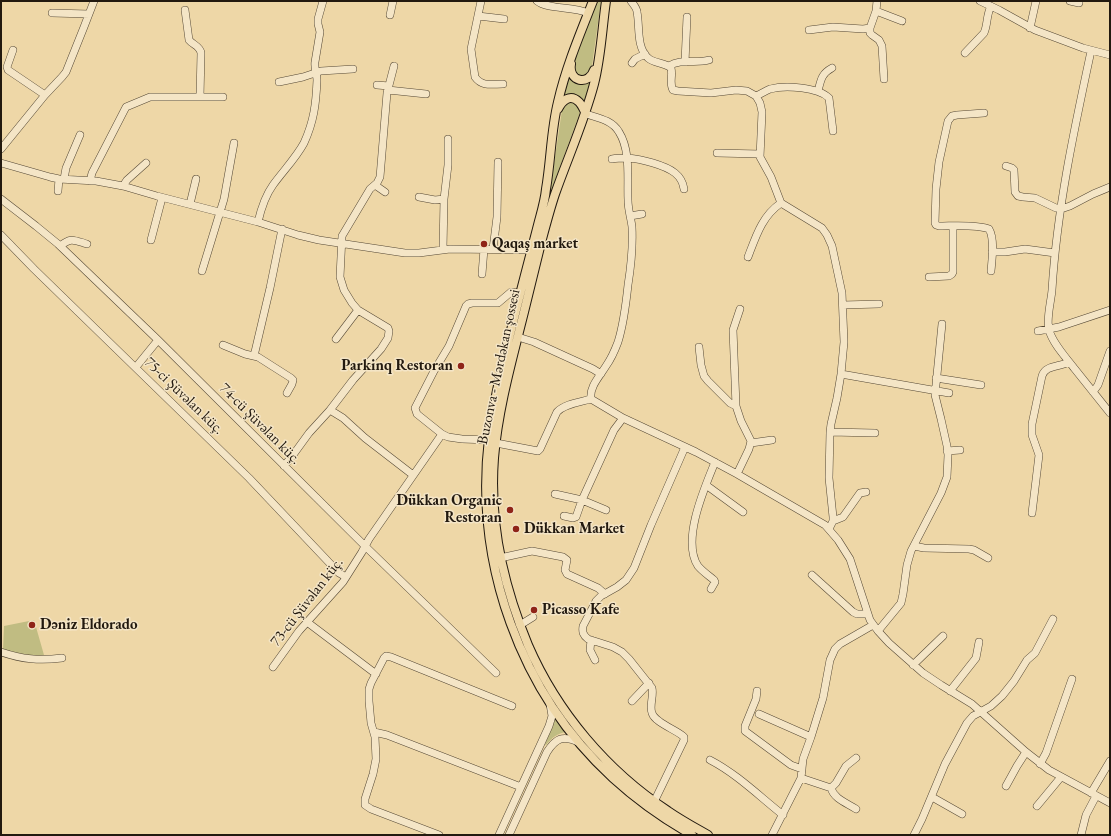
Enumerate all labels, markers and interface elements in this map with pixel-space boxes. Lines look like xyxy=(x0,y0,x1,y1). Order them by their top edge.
place label: Qaqaş market xyxy=(492,235,578,253)
marker: Qaqaş market xyxy=(479,239,489,249)
street label: Buzonva - Mərdəkan şossesi xyxy=(474,288,524,446)
street label: 75-ci Şüvəlan küç. xyxy=(141,354,227,438)
place label: Parkinq Restoran xyxy=(341,357,453,375)
marker: Parkinq Restoran xyxy=(456,361,466,371)
street label: 74-cü Şüvəlan küç. xyxy=(216,380,304,468)
place label: Dükkan Organic Restoran xyxy=(396,492,502,527)
marker: Dükkan Organic Restoran xyxy=(505,505,515,515)
place label: Dükkan Market xyxy=(524,520,625,538)
marker: Dükkan Market xyxy=(511,524,521,534)
street label: 73-cü Şüvəlan küç. xyxy=(267,554,347,650)
place label: Picasso Kafe xyxy=(542,601,619,619)
marker: Picasso Kafe xyxy=(529,605,539,615)
place label: Dəniz Eldorado xyxy=(40,616,137,634)
marker: Dəniz Eldorado xyxy=(27,620,37,630)

